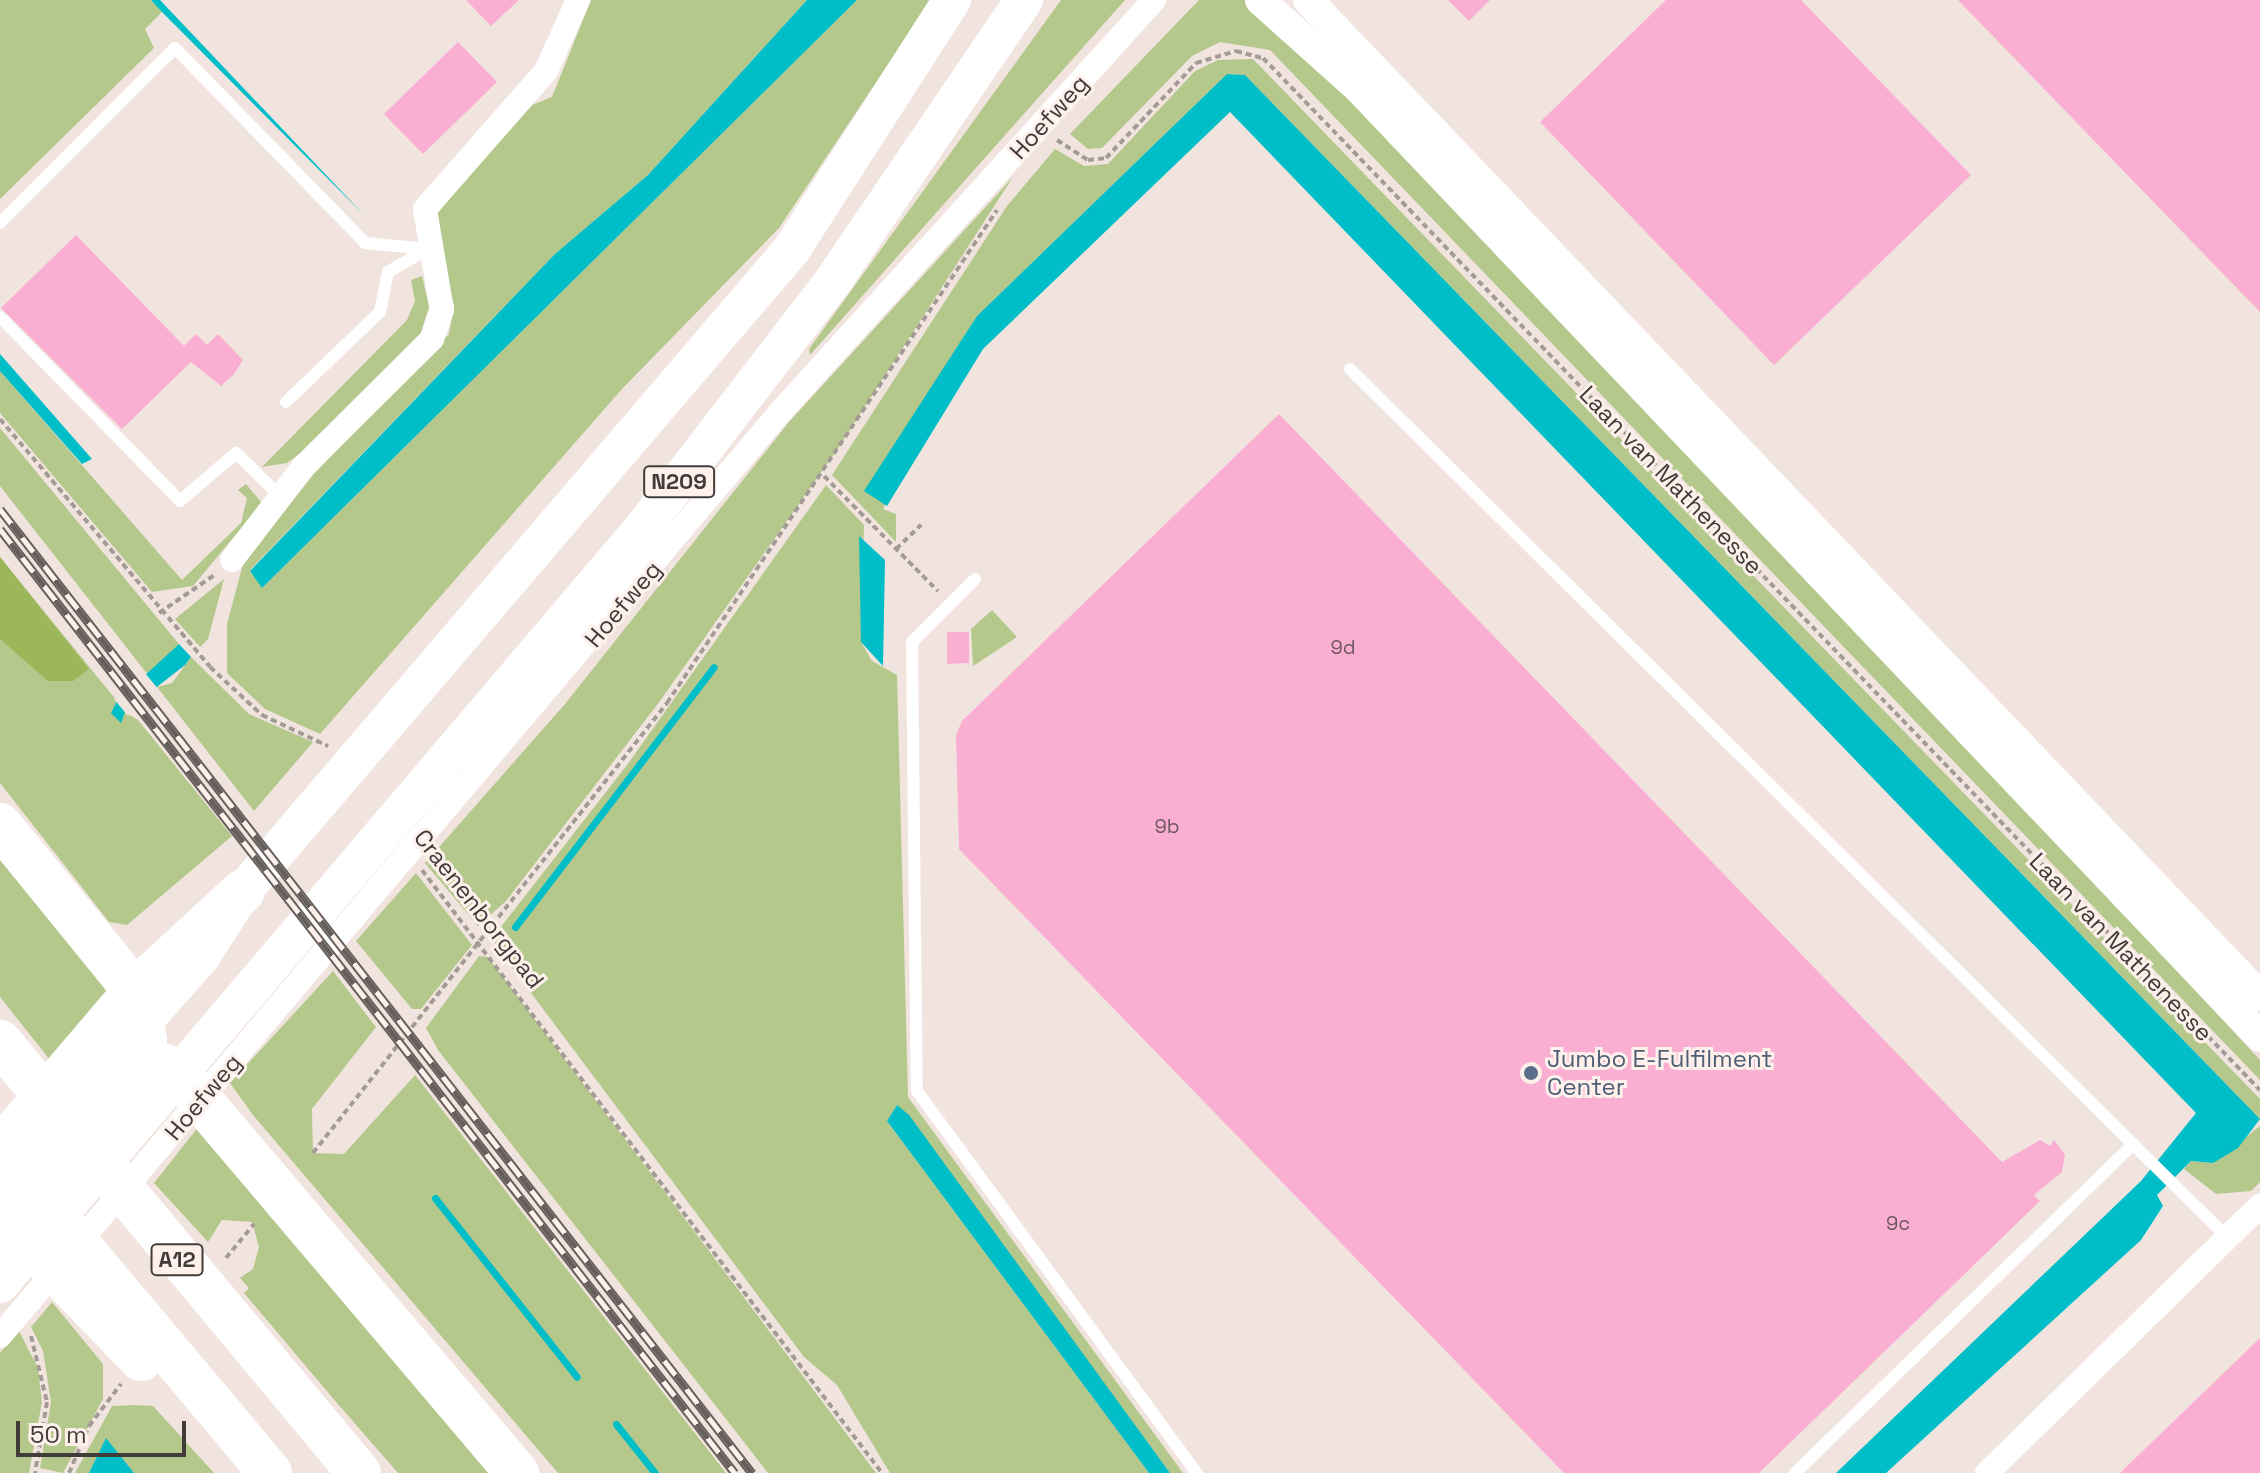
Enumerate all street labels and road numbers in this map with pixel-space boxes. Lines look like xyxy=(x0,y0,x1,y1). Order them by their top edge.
street label: Hoefweg xyxy=(1004,69,1094,165)
street label: Laan van Mathenesse xyxy=(1573,380,1769,580)
road number: N209 xyxy=(643,464,715,500)
street label: Hoefweg xyxy=(579,555,667,653)
street label: Craenenborgpad xyxy=(408,824,550,994)
street label: Laan van Mathenesse xyxy=(2023,847,2219,1047)
street label: Hoefweg xyxy=(159,1048,247,1146)
road number: A12 xyxy=(149,1242,205,1278)

